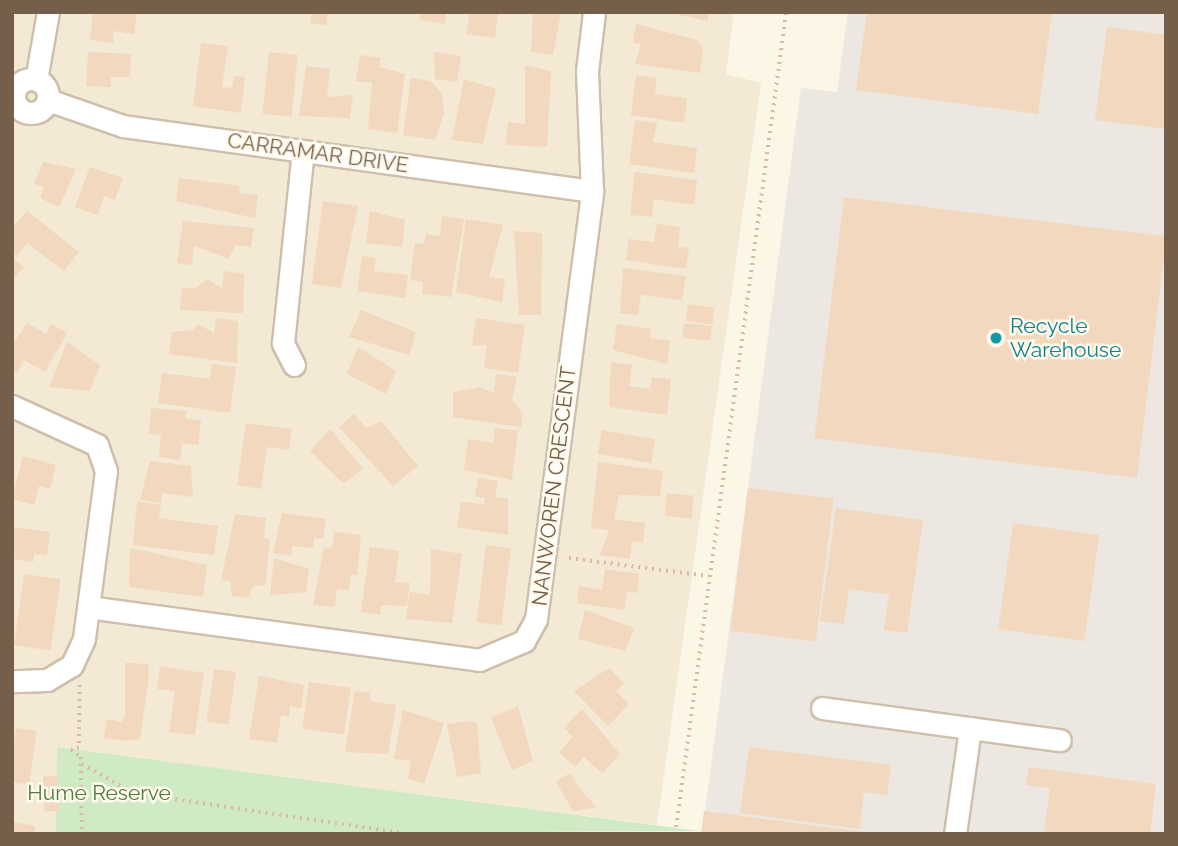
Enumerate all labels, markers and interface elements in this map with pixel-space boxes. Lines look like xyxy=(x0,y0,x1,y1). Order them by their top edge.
street label: CARRAMAR DRIVE xyxy=(226,128,410,178)
place label: Recycle Warehouse xyxy=(1010,313,1121,363)
marker: Recycle Warehouse xyxy=(988,330,1004,346)
street label: NANWOREN CRESCENT xyxy=(527,365,581,607)
park label: Hume Reserve xyxy=(27,780,171,806)

